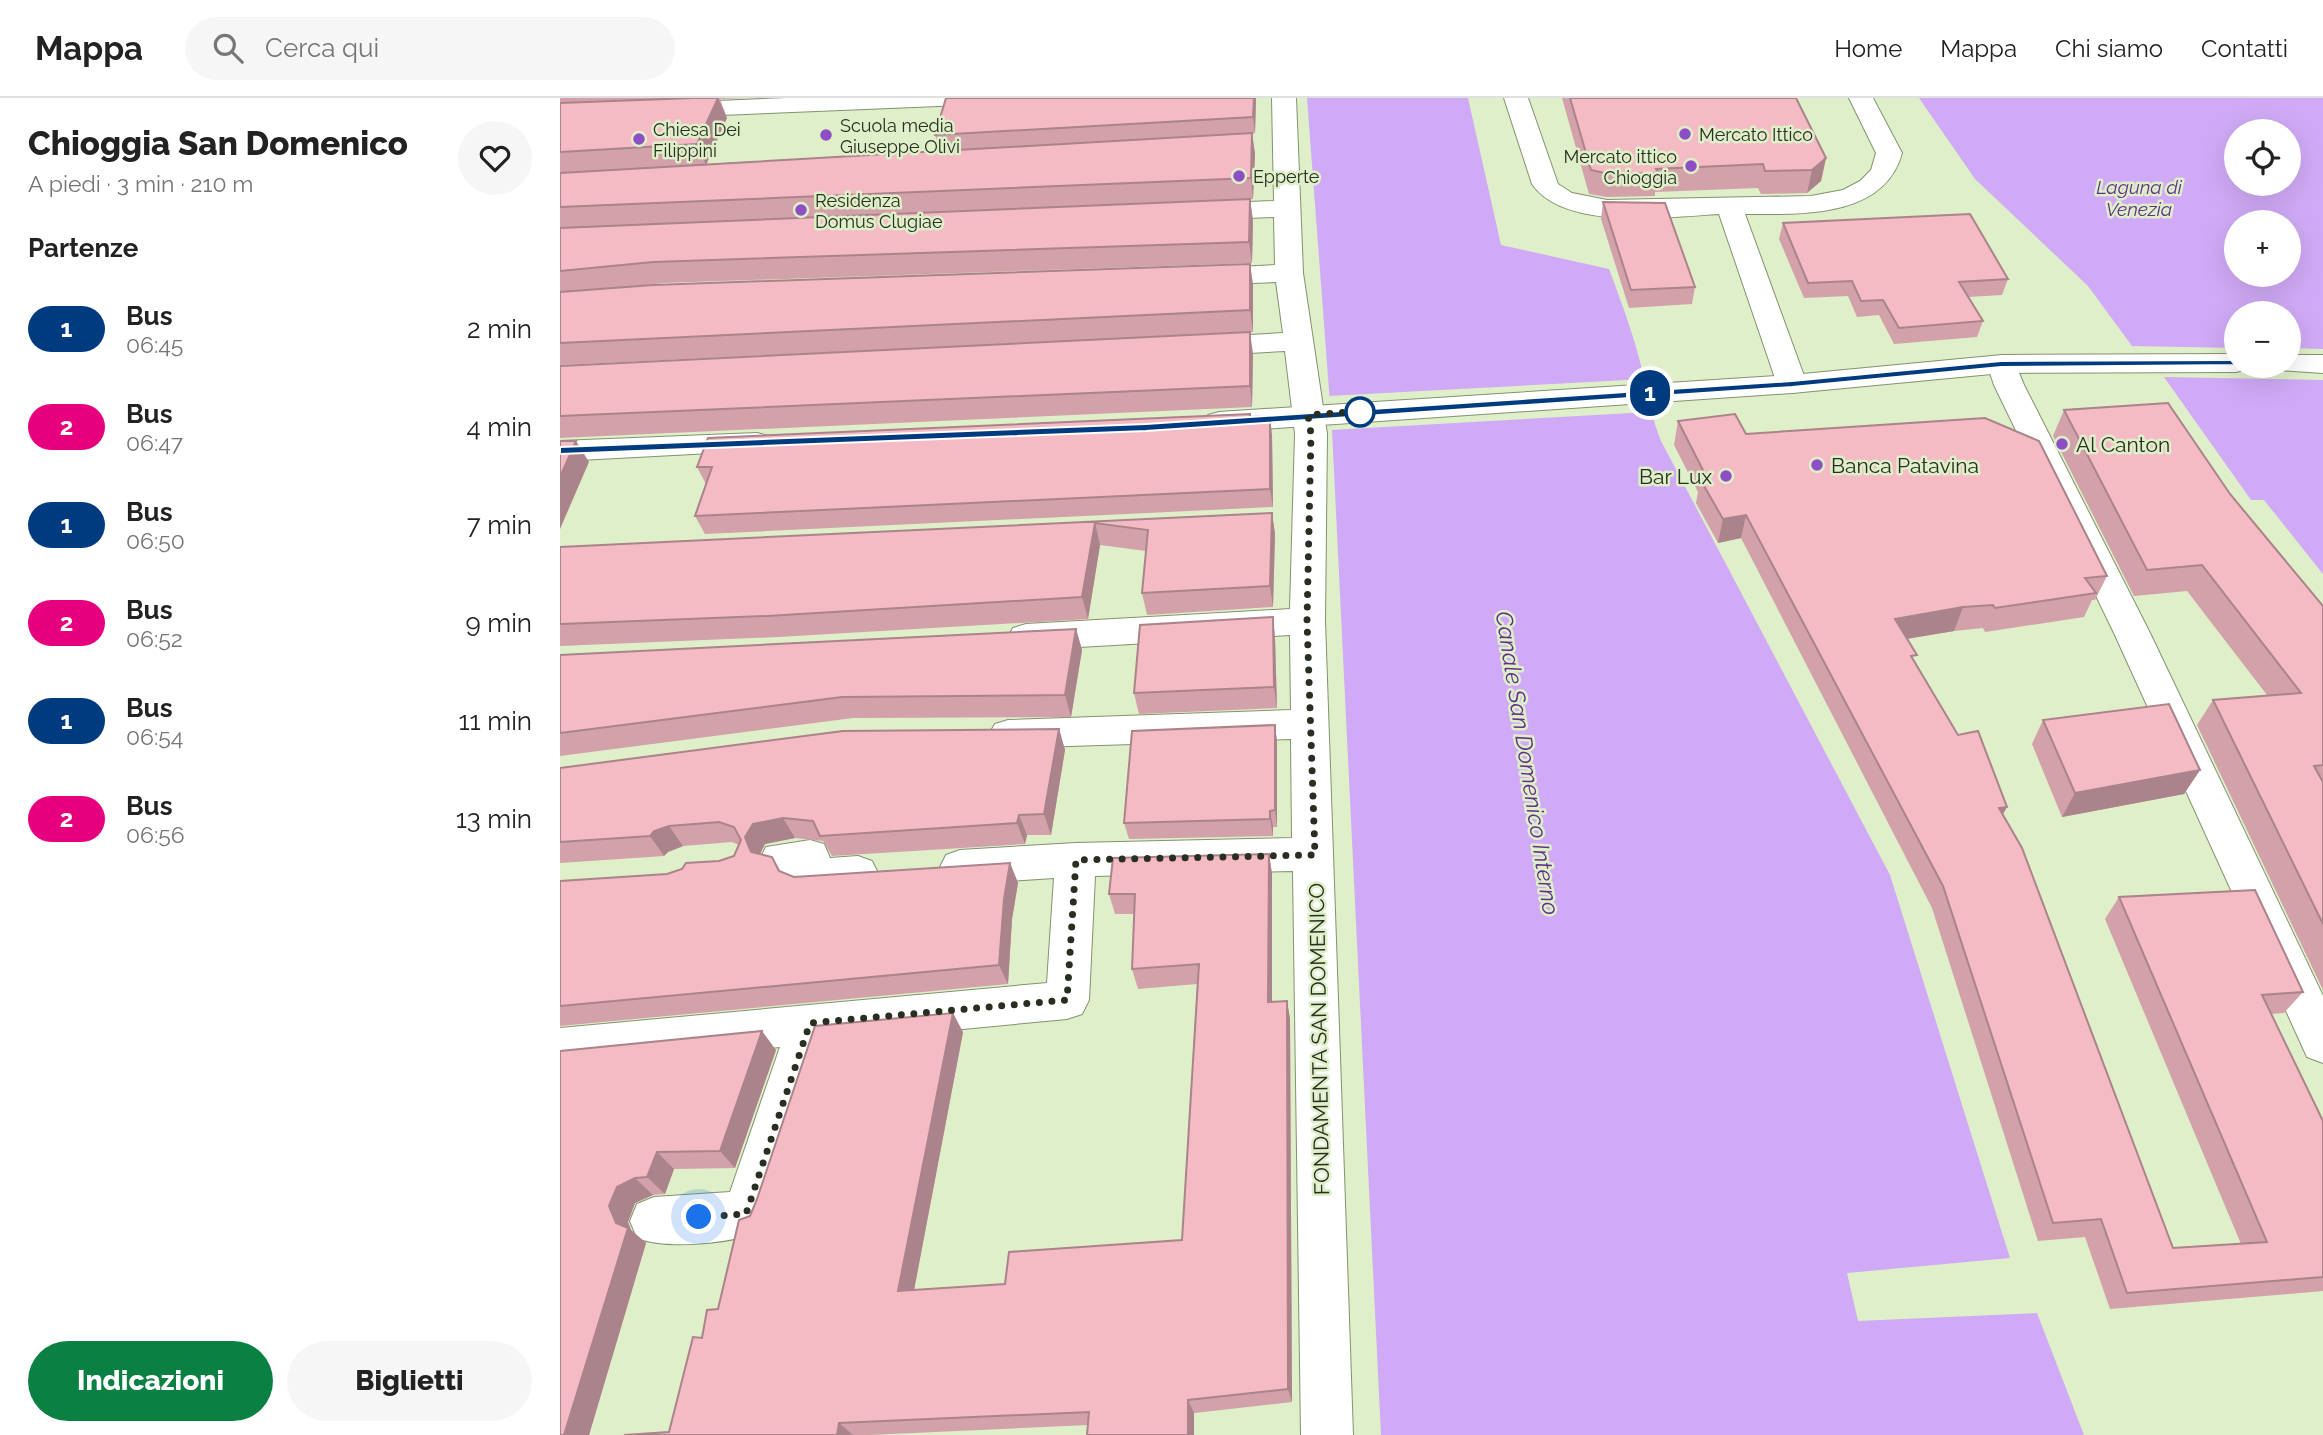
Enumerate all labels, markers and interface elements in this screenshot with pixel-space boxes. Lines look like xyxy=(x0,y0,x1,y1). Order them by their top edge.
search box xyxy=(185,17,675,80)
text: Mappa xyxy=(35,29,143,68)
icon: search xyxy=(209,29,247,67)
text: Cerca qui xyxy=(265,33,379,63)
text: Home xyxy=(1834,34,1902,63)
text: Mappa xyxy=(1940,34,2017,63)
text: Chi siamo xyxy=(2055,34,2163,63)
text: Contatti xyxy=(2201,34,2288,63)
place label: Scuola media Giuseppe Olivi xyxy=(840,115,960,157)
place label: Chiesa Dei Filippini xyxy=(653,119,741,161)
map controls xyxy=(2224,119,2301,378)
button: locate xyxy=(2224,119,2301,196)
button: heart xyxy=(458,121,532,195)
text: Chioggia San Domenico xyxy=(28,124,408,163)
place label: Mercato Ittico xyxy=(1699,124,1813,145)
marker: Mercato Ittico xyxy=(1677,126,1693,142)
marker: Scuola media Giuseppe Olivi xyxy=(818,127,834,143)
marker: Chiesa Dei Filippini xyxy=(631,131,647,147)
place label: Mercato ittico Chioggia xyxy=(1564,146,1677,188)
marker: Mercato ittico Chioggia xyxy=(1683,158,1699,174)
place label: Epperte xyxy=(1253,166,1320,187)
marker: Epperte xyxy=(1231,168,1247,184)
text: A piedi · 3 min · 210 m xyxy=(28,170,254,197)
water label: Laguna di Venezia xyxy=(2096,176,2183,220)
place label: Residenza Domus Clugiae xyxy=(815,190,943,232)
marker: Residenza Domus Clugiae xyxy=(793,202,809,218)
button: + xyxy=(2224,210,2301,287)
text: Partenze xyxy=(28,233,138,263)
text: Bus xyxy=(126,301,173,331)
button: − xyxy=(2224,301,2301,378)
text: 1 xyxy=(61,314,72,343)
text: 2 min xyxy=(467,314,532,344)
text: 06:45 xyxy=(126,331,183,358)
line badge: 1 xyxy=(1627,370,1673,416)
text: 1 xyxy=(1644,378,1656,407)
unlabelled marker xyxy=(1345,397,1375,427)
text: Bus xyxy=(126,399,173,429)
text: 2 xyxy=(60,412,73,441)
text: 4 min xyxy=(466,412,532,442)
text: 06:47 xyxy=(126,429,183,456)
place label: Al Canton xyxy=(2076,432,2170,457)
marker: Al Canton xyxy=(2054,436,2070,452)
place label: Banca Patavina xyxy=(1831,453,1979,478)
marker: Banca Patavina xyxy=(1809,457,1825,473)
place label: Bar Lux xyxy=(1639,464,1712,489)
marker: Bar Lux xyxy=(1718,468,1734,484)
text: Bus xyxy=(126,497,173,527)
text: 1 xyxy=(61,510,72,539)
text: 7 min xyxy=(467,510,532,540)
text: 06:50 xyxy=(126,527,185,554)
text: Bus xyxy=(126,595,173,625)
text: 2 xyxy=(60,608,73,637)
text: 9 min xyxy=(465,608,532,638)
water label: Canale San Domenico Interno xyxy=(1491,609,1565,917)
text: 06:52 xyxy=(126,625,183,652)
text: Bus xyxy=(126,693,173,723)
text: 1 xyxy=(61,706,72,735)
text: 11 min xyxy=(458,706,532,736)
text: 06:54 xyxy=(126,723,183,750)
text: Bus xyxy=(126,791,173,821)
text: 2 xyxy=(60,804,73,833)
text: 13 min xyxy=(456,804,532,834)
text: 06:56 xyxy=(126,821,185,848)
street label: FONDAMENTA SAN DOMENICO xyxy=(1304,883,1334,1195)
your location xyxy=(681,1199,716,1234)
button: Indicazioni xyxy=(28,1341,273,1421)
button: Biglietti xyxy=(287,1341,532,1421)

